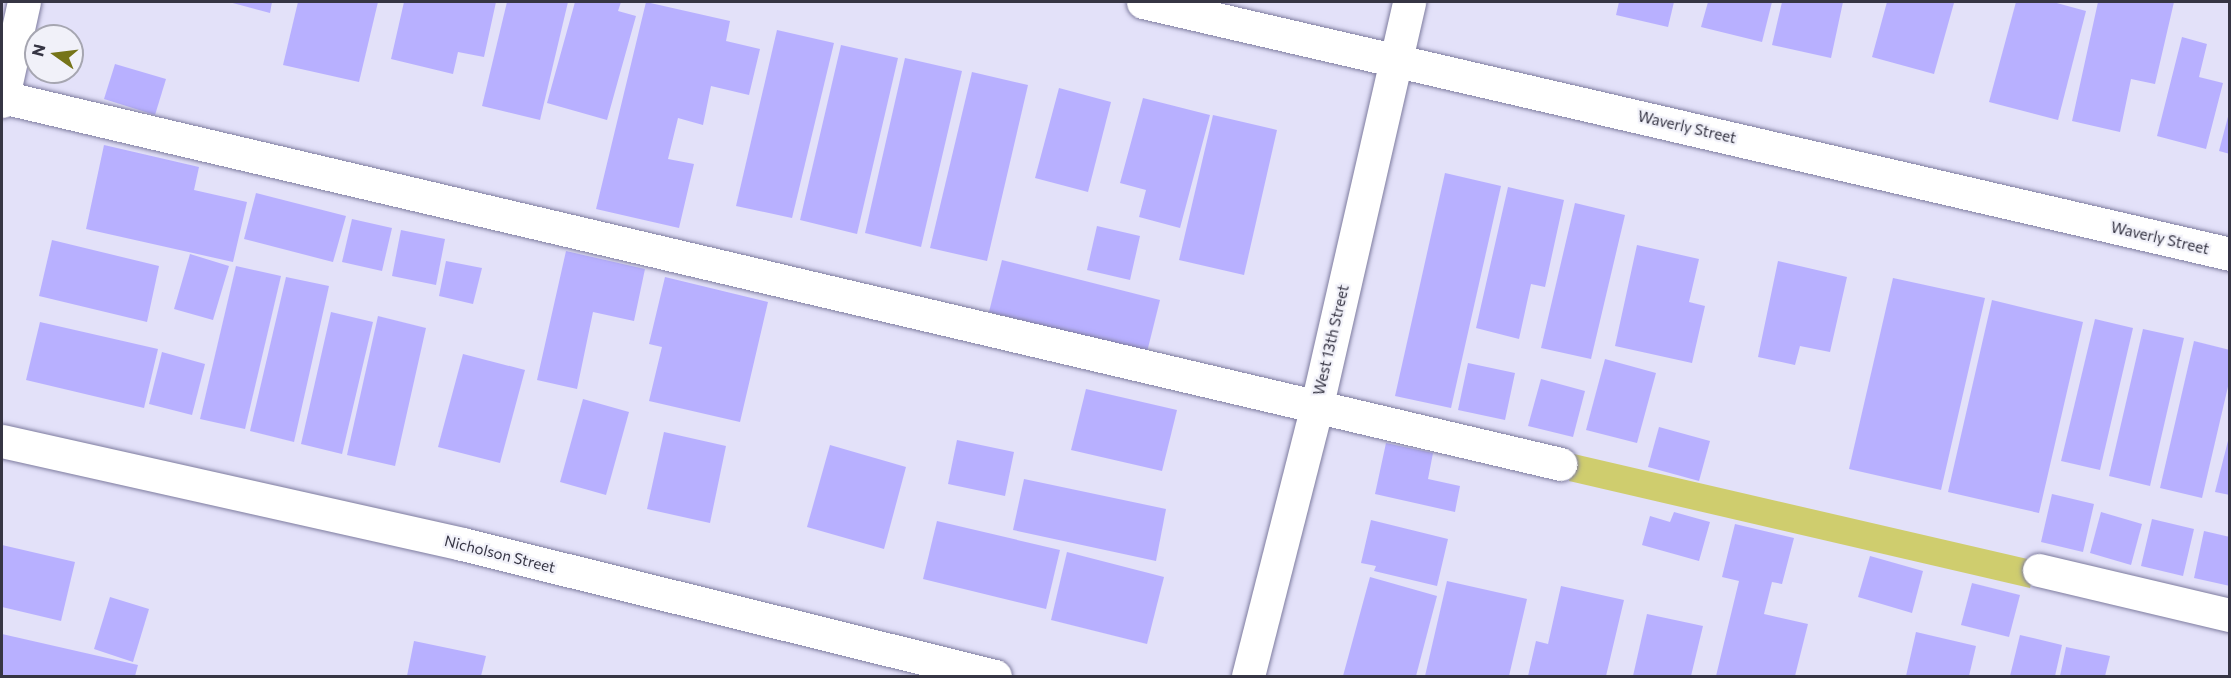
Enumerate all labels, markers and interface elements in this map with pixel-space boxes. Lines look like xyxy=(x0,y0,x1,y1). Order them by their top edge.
north arrow xyxy=(24,24,84,84)
text: N xyxy=(27,42,49,58)
street label: Waverly Street xyxy=(1636,107,1738,147)
street label: Waverly Street xyxy=(2109,218,2211,258)
street label: West 13th Street xyxy=(1310,283,1352,397)
street label: Nicholson Street xyxy=(443,532,557,576)

